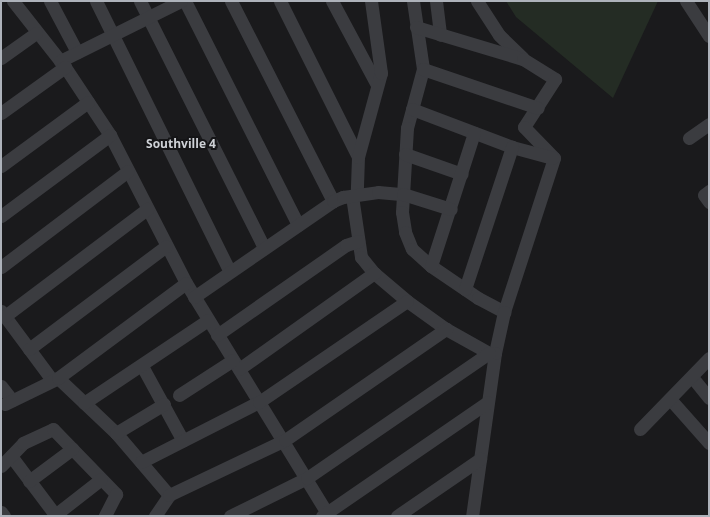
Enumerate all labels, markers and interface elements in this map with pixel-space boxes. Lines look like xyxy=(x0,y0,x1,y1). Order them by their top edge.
district label: Southville 4 xyxy=(146,137,216,151)

